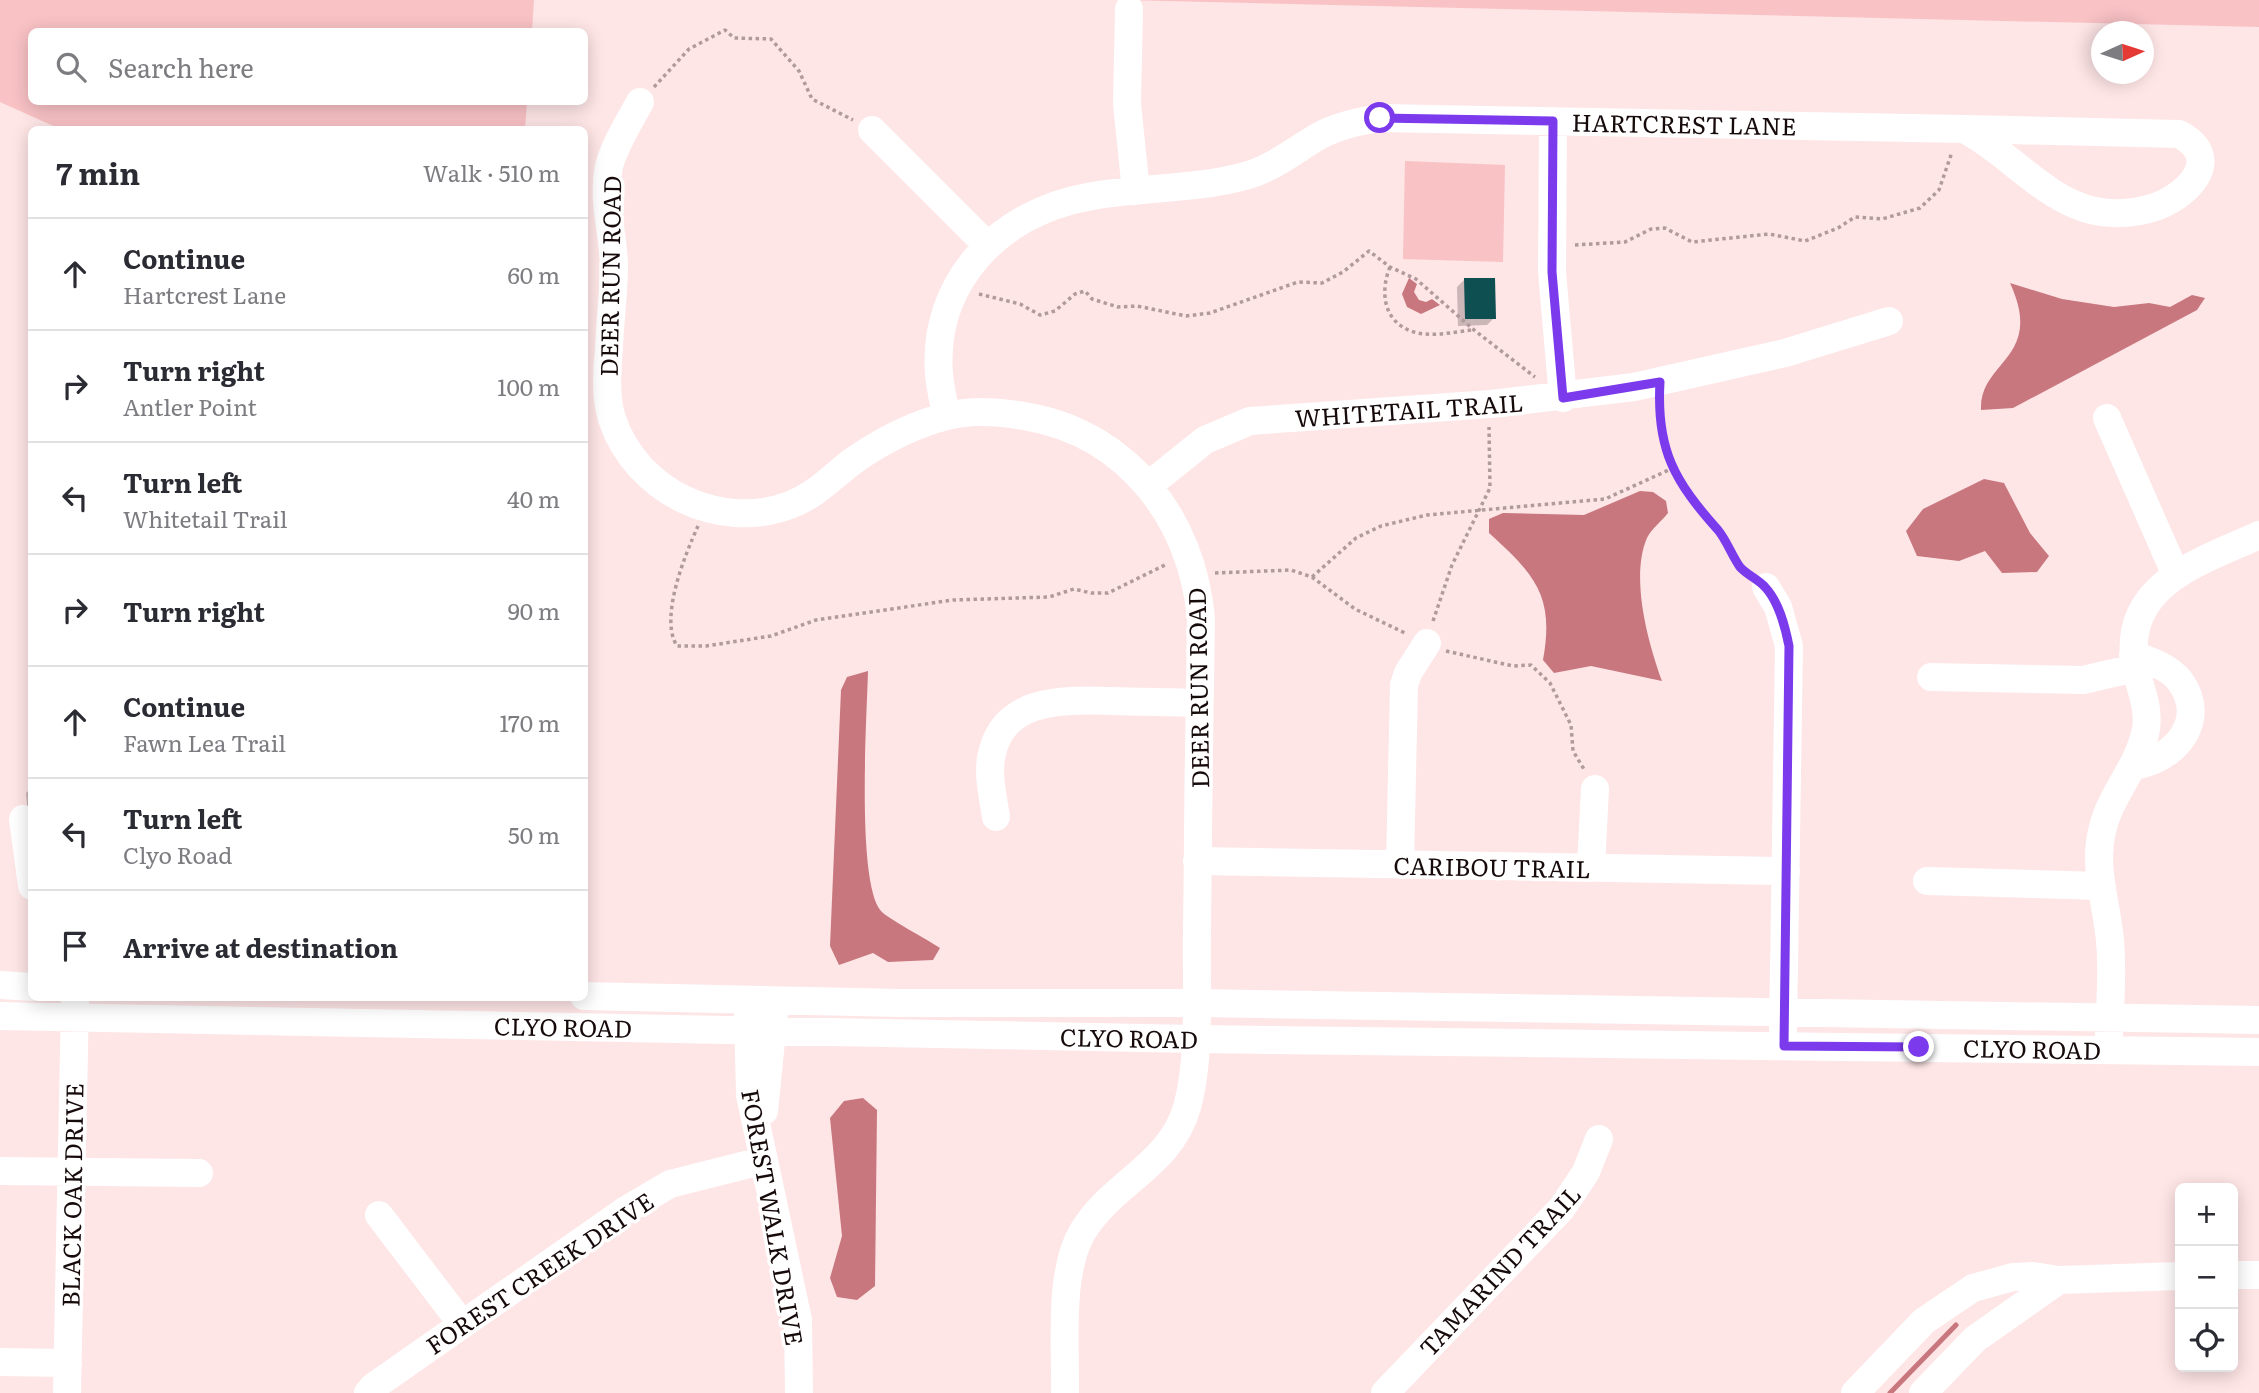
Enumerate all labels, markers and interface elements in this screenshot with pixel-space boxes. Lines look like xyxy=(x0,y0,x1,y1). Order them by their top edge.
north arrow xyxy=(2091,21,2154,84)
search box xyxy=(28,28,588,105)
text: Search here xyxy=(108,47,254,86)
icon: search xyxy=(52,48,90,86)
route start xyxy=(1364,102,1395,133)
street label: HARTCREST LANE xyxy=(1571,104,1797,142)
text: 7 min xyxy=(56,150,140,194)
text: Walk · 510 m xyxy=(423,155,560,189)
street label: DEER RUN ROAD xyxy=(590,175,628,377)
text: Continue xyxy=(123,238,245,277)
icon: ahead xyxy=(56,255,94,293)
text: 60 m xyxy=(507,257,560,291)
text: Hartcrest Lane xyxy=(123,277,286,311)
text: Turn right xyxy=(123,350,265,389)
icon: right xyxy=(56,367,94,405)
text: 100 m xyxy=(497,369,560,403)
street label: WHITETAIL TRAIL xyxy=(1293,384,1525,434)
text: Antler Point xyxy=(123,389,257,423)
text: Turn left xyxy=(123,462,242,501)
icon: left xyxy=(56,479,94,517)
text: 40 m xyxy=(507,481,560,515)
text: Whitetail Trail xyxy=(123,501,288,535)
street label: DEER RUN ROAD xyxy=(1178,587,1216,789)
icon: right xyxy=(56,591,94,629)
text: Turn right xyxy=(123,591,265,630)
text: 90 m xyxy=(508,593,560,627)
text: Continue xyxy=(123,686,245,725)
icon: ahead xyxy=(56,703,94,741)
text: 170 m xyxy=(499,705,560,739)
text: Fawn Lea Trail xyxy=(123,725,286,759)
text: Turn left xyxy=(123,798,242,837)
icon: left xyxy=(56,815,94,853)
text: 50 m xyxy=(508,817,560,851)
text: Clyo Road xyxy=(123,837,232,871)
street label: CARIBOU TRAIL xyxy=(1393,847,1591,885)
icon: arrive xyxy=(56,927,94,965)
text: Arrive at destination xyxy=(123,927,398,966)
street label: CLYO ROAD xyxy=(494,1007,632,1045)
street label: CLYO ROAD xyxy=(1060,1018,1198,1056)
street label: CLYO ROAD xyxy=(1963,1029,2101,1067)
route end xyxy=(1903,1031,1934,1062)
street label: BLACK OAK DRIVE xyxy=(52,1083,90,1307)
street label: FOREST WALK DRIVE xyxy=(734,1086,814,1348)
street label: TAMARIND TRAIL xyxy=(1410,1177,1588,1363)
street label: FOREST CREEK DRIVE xyxy=(418,1183,660,1361)
map controls xyxy=(2175,1183,2238,1372)
button: + xyxy=(2175,1183,2238,1246)
button: − xyxy=(2175,1246,2238,1309)
button: locate xyxy=(2175,1309,2238,1372)

